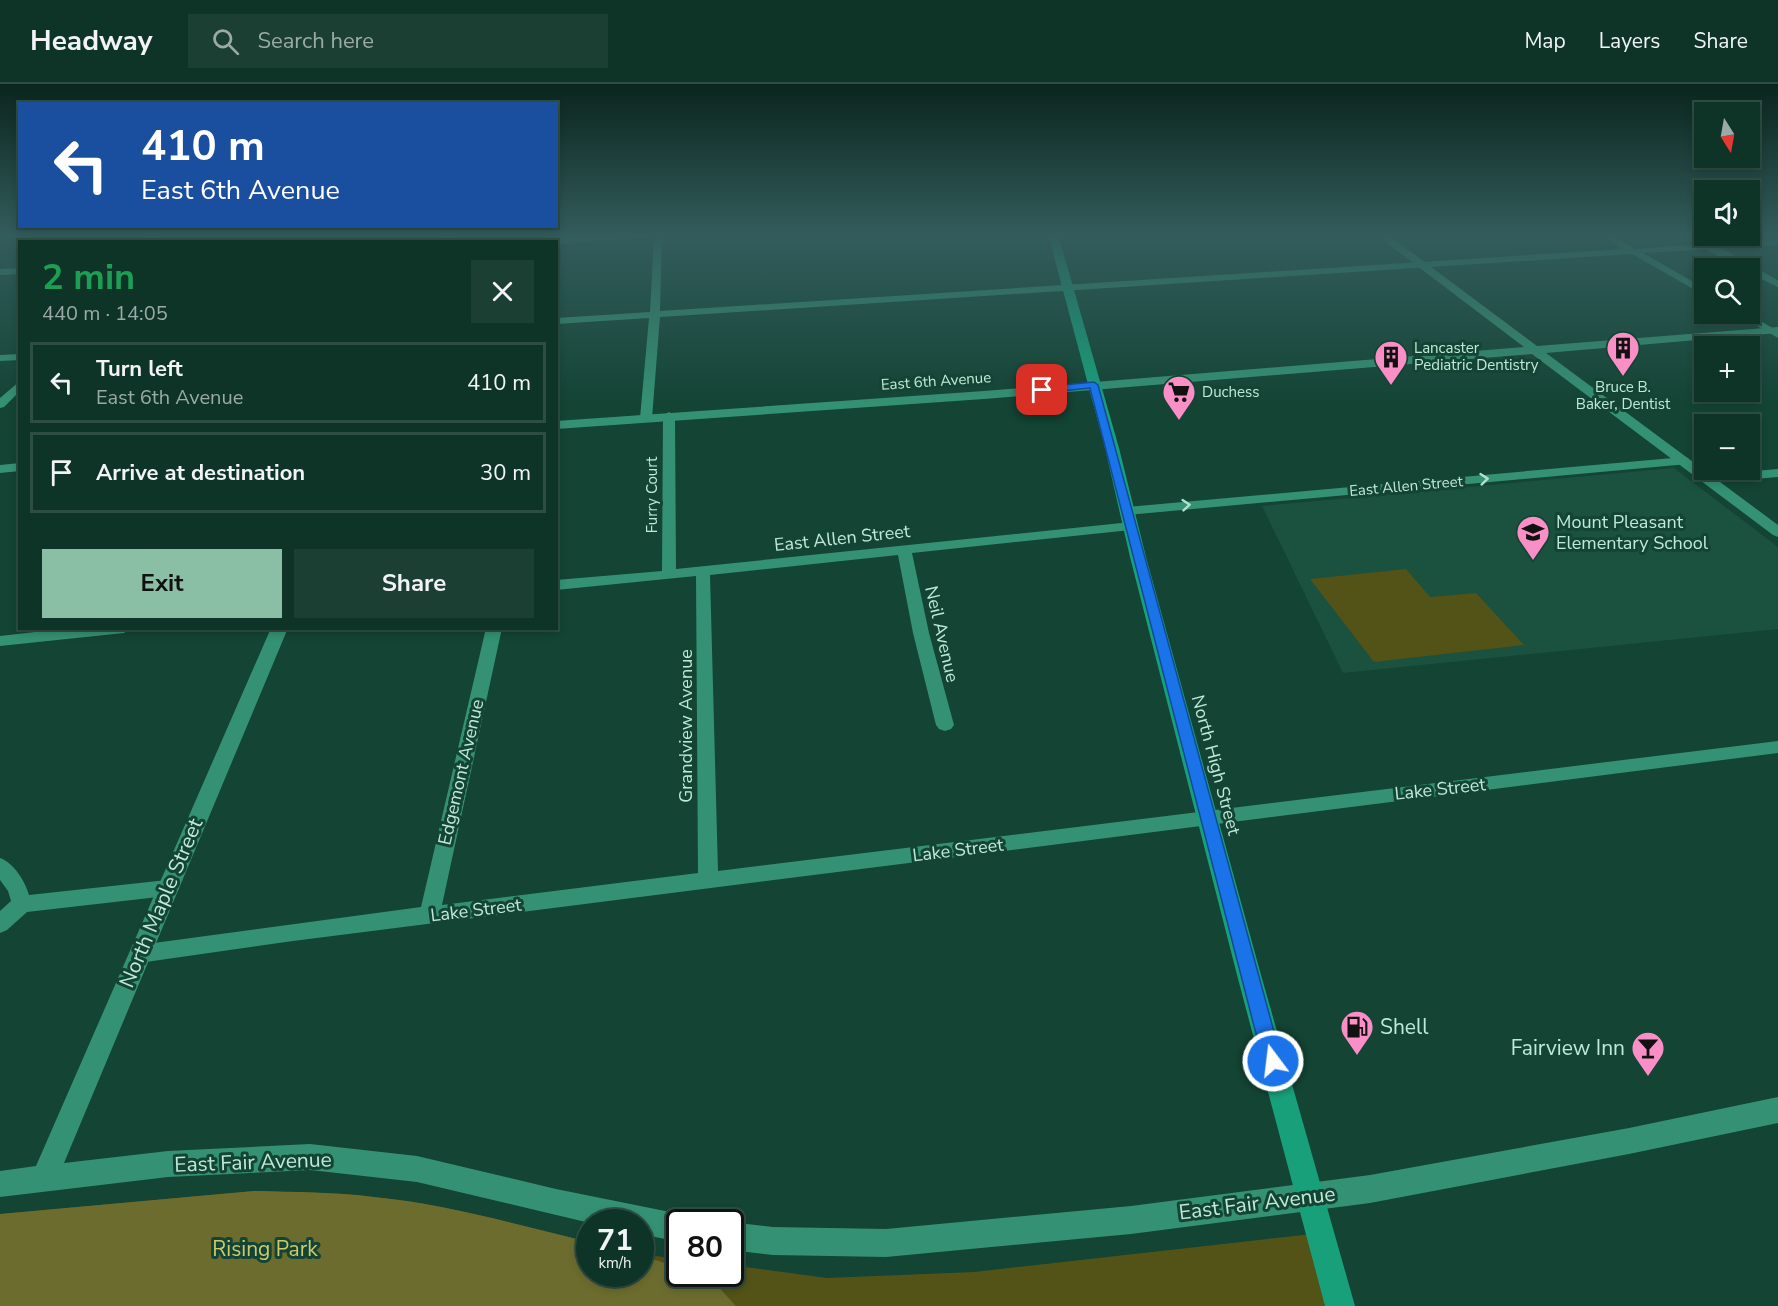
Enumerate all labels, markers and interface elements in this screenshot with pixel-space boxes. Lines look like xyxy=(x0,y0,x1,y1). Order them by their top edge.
search box xyxy=(188,14,608,68)
text: Headway xyxy=(30,22,152,60)
icon: search xyxy=(209,25,242,58)
text: Search here xyxy=(257,26,374,56)
text: Map xyxy=(1524,27,1566,55)
text: Layers xyxy=(1599,27,1660,55)
text: Share xyxy=(1693,27,1748,55)
north arrow xyxy=(1694,102,1760,168)
map controls xyxy=(1694,102,1760,480)
text: 410 m xyxy=(141,118,265,175)
icon: left xyxy=(42,126,120,204)
text: East 6th Avenue xyxy=(141,172,340,209)
button: sound xyxy=(1694,180,1760,246)
text: 2 min xyxy=(42,253,135,302)
button: search xyxy=(1694,258,1760,324)
button: close xyxy=(471,260,534,323)
text: 440 m · 14:05 xyxy=(42,300,168,327)
building icon: Bruce B. Baker, Dentist xyxy=(1605,330,1641,377)
button: + xyxy=(1694,336,1760,402)
place label: Lancaster Pediatric Dentistry xyxy=(1414,338,1539,375)
building icon: Lancaster Pediatric Dentistry xyxy=(1373,339,1409,386)
text: Turn left xyxy=(96,354,183,384)
pin xyxy=(1016,364,1067,415)
icon: left xyxy=(45,366,78,399)
street label: East 6th Avenue xyxy=(880,367,992,395)
text: 410 m xyxy=(467,368,531,398)
icon: arrive xyxy=(1025,373,1058,406)
supermarket icon: Duchess xyxy=(1161,374,1197,421)
place label: Bruce B. Baker, Dentist xyxy=(1576,377,1671,414)
place label: Duchess xyxy=(1202,382,1259,402)
text: East 6th Avenue xyxy=(96,384,243,411)
button: − xyxy=(1694,414,1760,480)
icon: arrive xyxy=(45,456,78,489)
street label: Furry Court xyxy=(642,456,662,533)
text: Arrive at destination xyxy=(96,458,305,488)
text: 30 m xyxy=(480,458,531,488)
street label: East Allen Street xyxy=(1348,471,1464,501)
one-way arrow xyxy=(1480,473,1489,486)
one-way arrow xyxy=(1181,499,1190,512)
place label: Mount Pleasant Elementary School xyxy=(1556,510,1709,555)
school or university icon: Mount Pleasant Elementary School xyxy=(1515,514,1551,561)
street label: East Allen Street xyxy=(773,519,912,557)
button: Exit xyxy=(42,549,282,618)
button: Share xyxy=(294,549,534,618)
street label: Neil Avenue xyxy=(919,583,965,685)
street label: Grandview Avenue xyxy=(674,649,698,803)
street label: North High Street xyxy=(1186,692,1246,838)
street label: Edgemont Avenue xyxy=(433,697,489,847)
street label: Lake Street xyxy=(1393,772,1487,806)
street label: North Maple Street xyxy=(113,814,210,992)
street label: Lake Street xyxy=(911,832,1006,867)
street label: Lake Street xyxy=(429,892,524,927)
fuel station icon: Shell xyxy=(1339,1009,1375,1056)
place label: Shell xyxy=(1380,1013,1429,1041)
position arrow xyxy=(1241,1029,1305,1093)
bar icon: Fairview Inn xyxy=(1630,1030,1666,1077)
place label: Fairview Inn xyxy=(1511,1034,1625,1062)
street label: East Fair Avenue xyxy=(174,1145,332,1179)
street label: East Fair Avenue xyxy=(1177,1180,1337,1226)
speed limit sign: 80 xyxy=(666,1209,744,1287)
text: 71 xyxy=(597,1220,633,1261)
park label: Rising Park xyxy=(212,1235,318,1263)
text: km/h xyxy=(598,1253,632,1273)

